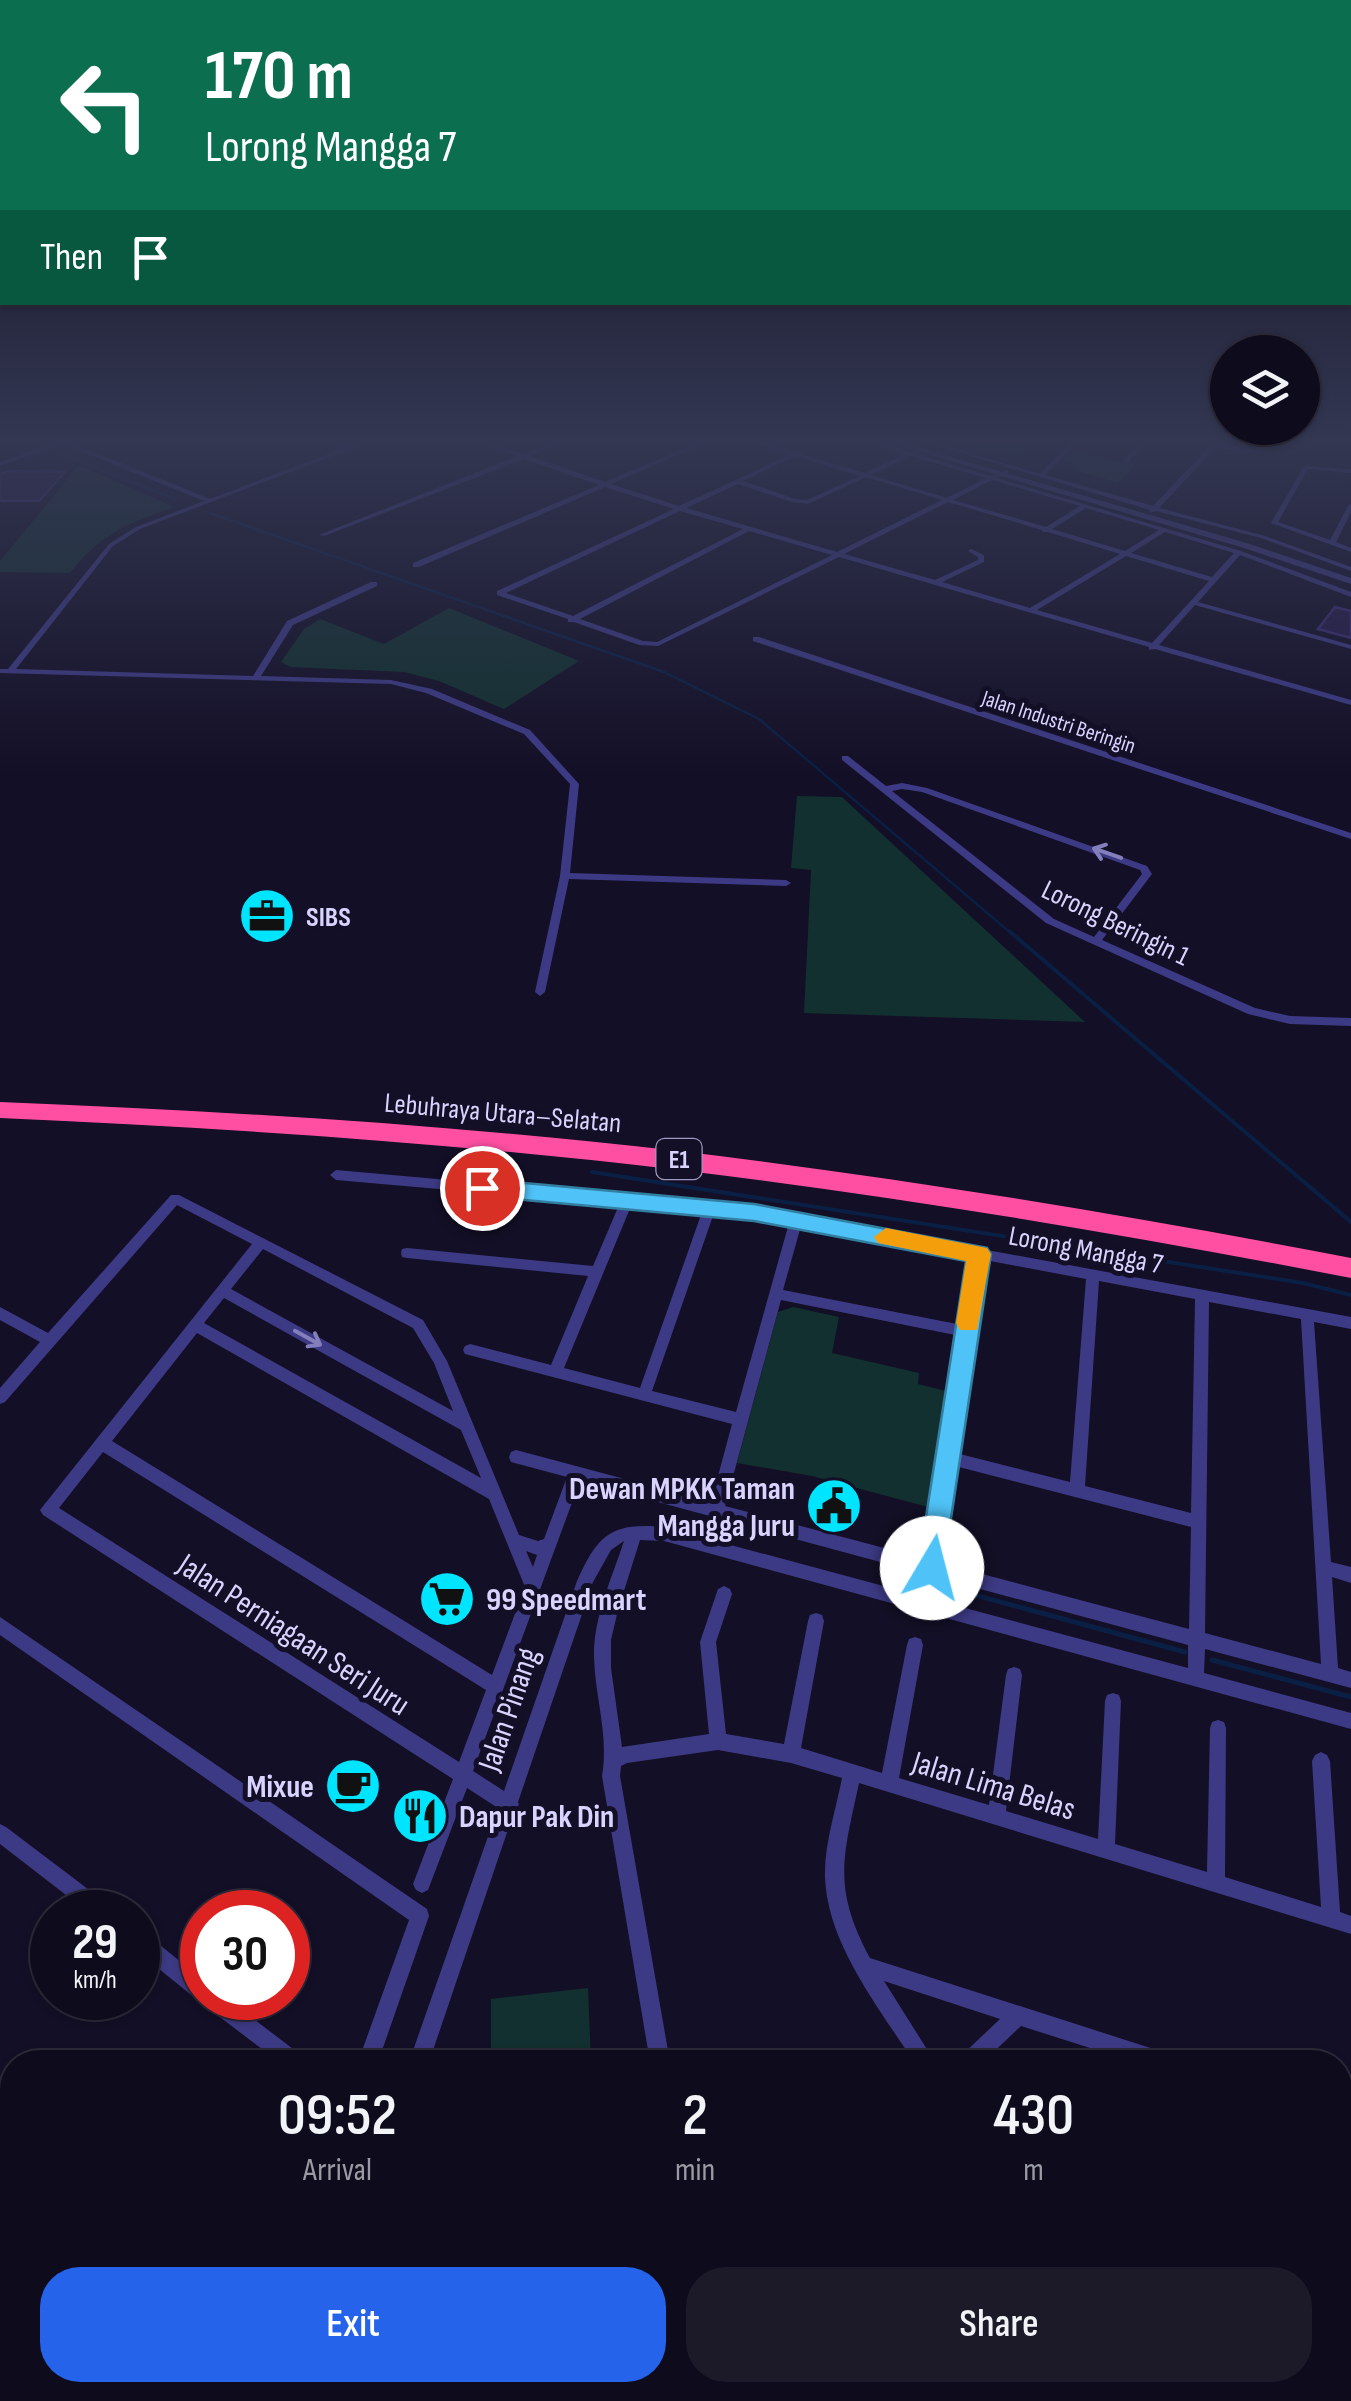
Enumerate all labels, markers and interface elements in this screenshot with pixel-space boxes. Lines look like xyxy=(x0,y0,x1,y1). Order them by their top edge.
text: 170 m xyxy=(205,35,353,119)
icon: left xyxy=(40,40,170,170)
text: Lorong Mangga 7 xyxy=(205,120,456,175)
icon: arrive xyxy=(123,230,178,285)
text: Then xyxy=(40,235,103,280)
map controls xyxy=(1210,335,1320,445)
button: layers xyxy=(1210,335,1320,445)
street label: Jalan Industri Beringin xyxy=(977,685,1139,760)
one-way arrow xyxy=(1091,842,1123,860)
street label: Lorong Beringin 1 xyxy=(1036,873,1195,973)
office icon: SIBS xyxy=(237,886,297,946)
place label: SIBS xyxy=(306,901,351,934)
street label: Lebuhraya Utara–Selatan xyxy=(383,1087,623,1140)
road number: E1 xyxy=(656,1139,702,1179)
pin xyxy=(440,1146,525,1231)
icon: arrive xyxy=(455,1161,510,1216)
street label: Lorong Mangga 7 xyxy=(1006,1219,1166,1282)
one-way arrow xyxy=(293,1328,322,1348)
place label: Dewan MPKK Taman Mangga Juru xyxy=(569,1470,795,1546)
public building icon: Dewan MPKK Taman Mangga Juru xyxy=(804,1476,864,1536)
position arrow xyxy=(880,1516,984,1620)
street label: Jalan Perniagaan Seri Juru xyxy=(169,1545,416,1725)
supermarket icon: 99 Speedmart xyxy=(417,1569,477,1629)
place label: 99 Speedmart xyxy=(486,1581,646,1620)
street label: Jalan Pinang xyxy=(470,1643,549,1777)
street label: Jalan Lima Belas xyxy=(906,1743,1080,1830)
cafe icon: Mixue xyxy=(323,1756,383,1816)
place label: Mixue xyxy=(246,1768,314,1807)
restaurant icon: Dapur Pak Din xyxy=(390,1786,450,1846)
place label: Dapur Pak Din xyxy=(459,1798,614,1837)
speed limit sign: 30 xyxy=(180,1890,310,2020)
text: 29 xyxy=(72,1913,118,1973)
text: km/h xyxy=(73,1965,117,1996)
text: 09:52 xyxy=(278,2080,397,2152)
text: 2 xyxy=(682,2080,708,2152)
text: 430 xyxy=(993,2080,1074,2152)
text: Arrival xyxy=(303,2151,372,2190)
text: min xyxy=(675,2151,715,2190)
text: m xyxy=(1023,2151,1044,2190)
button: Exit xyxy=(40,2267,666,2382)
button: Share xyxy=(686,2267,1312,2382)

